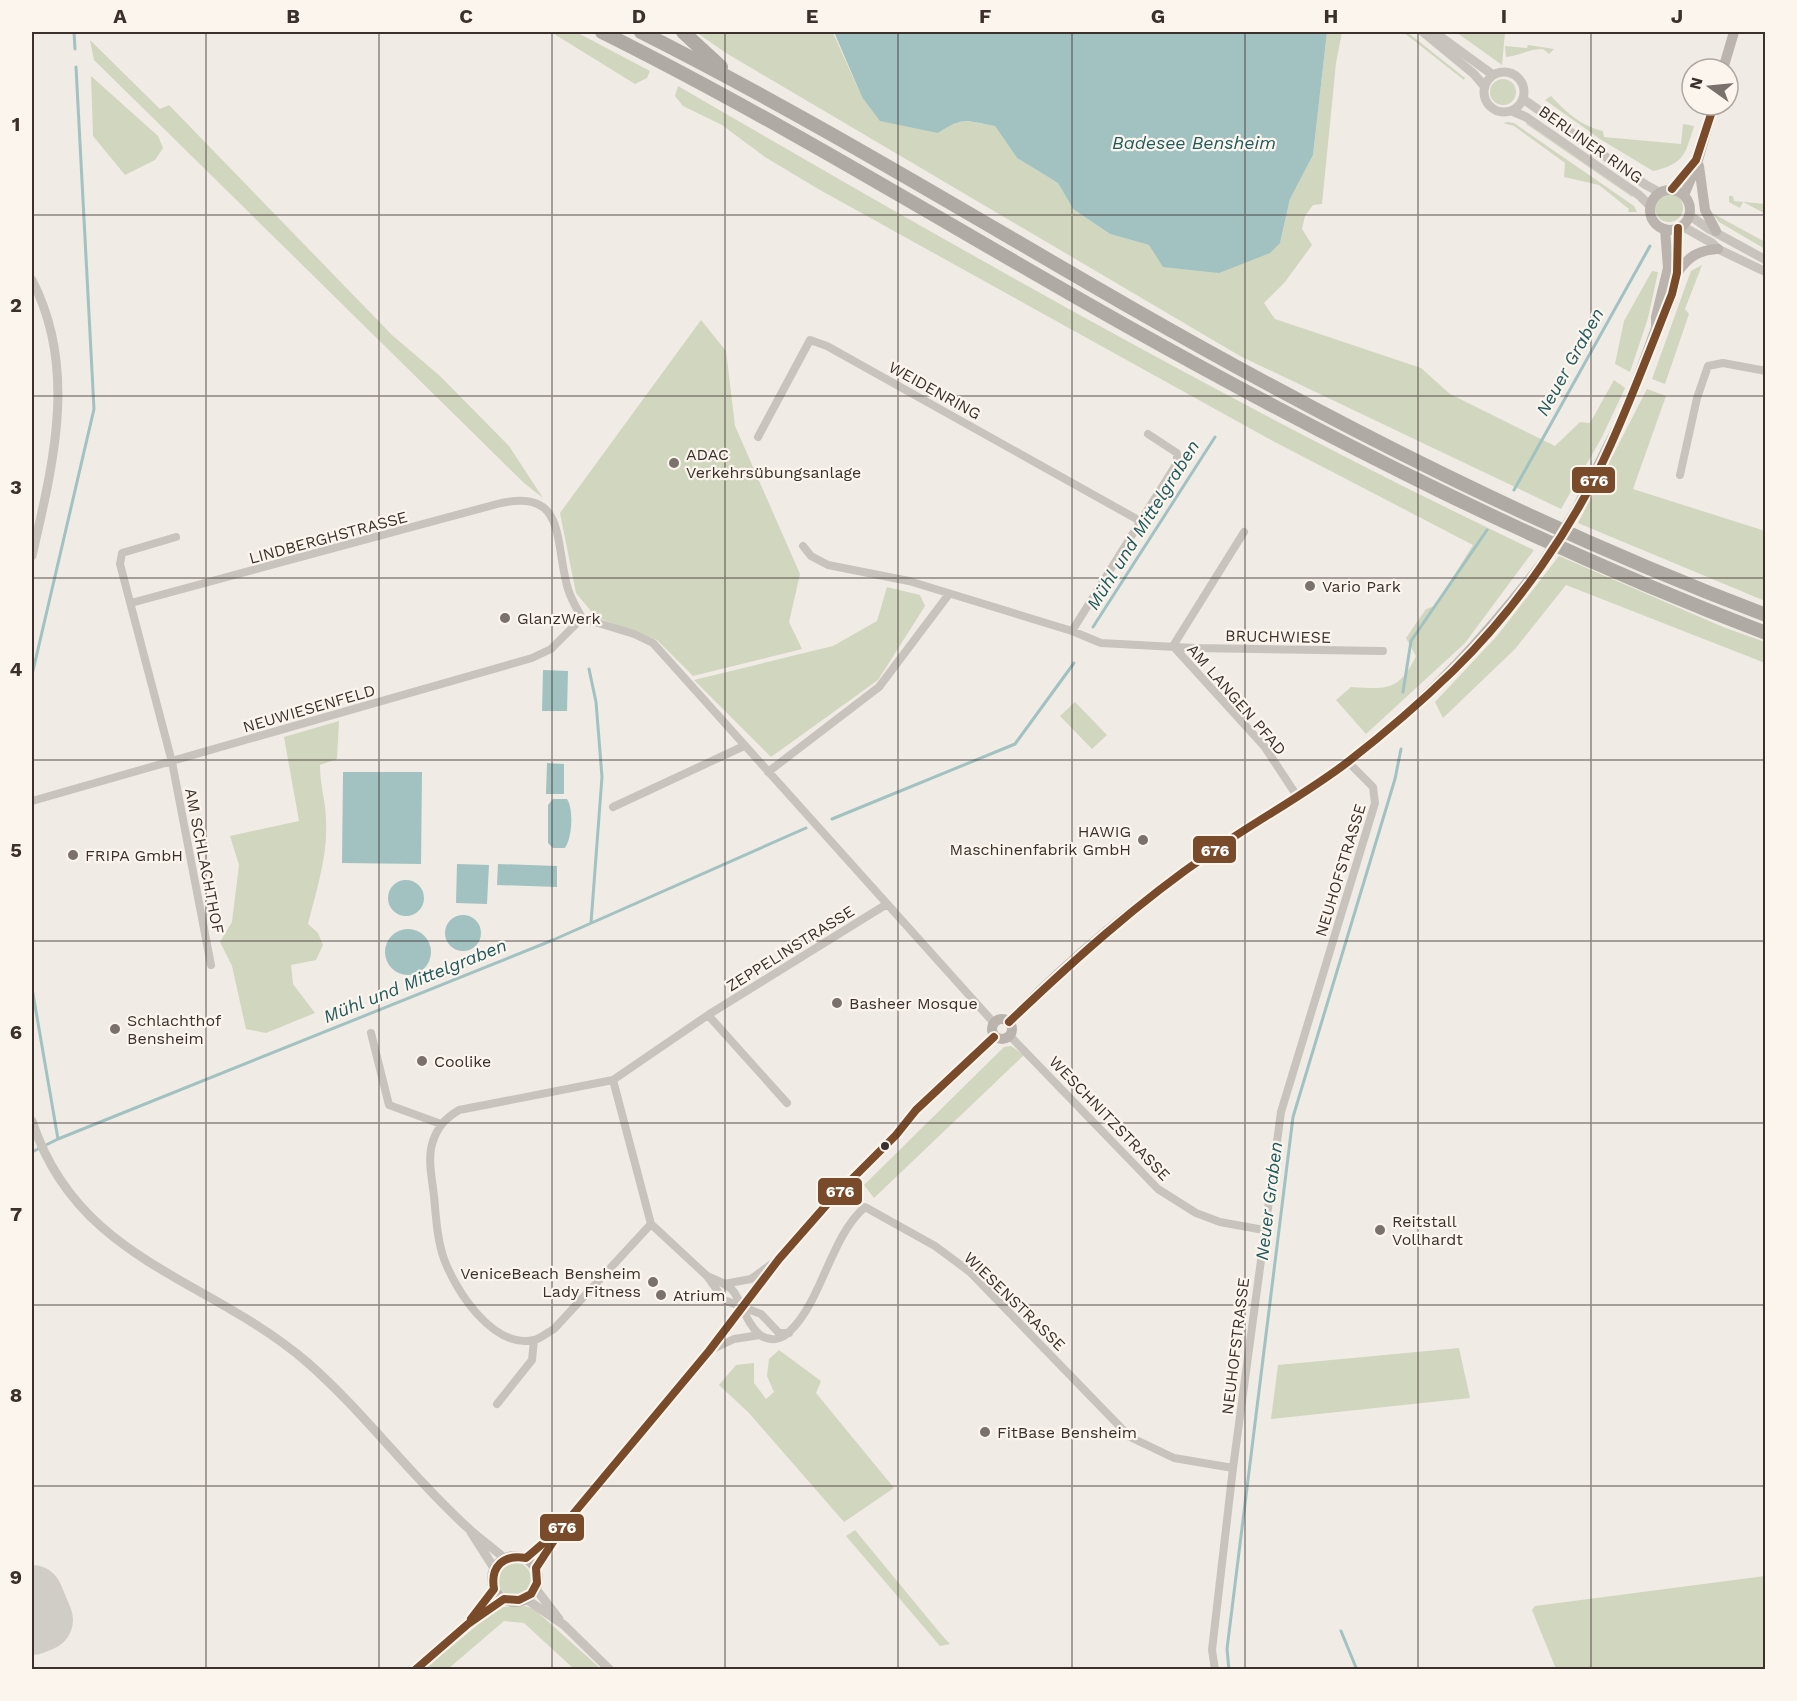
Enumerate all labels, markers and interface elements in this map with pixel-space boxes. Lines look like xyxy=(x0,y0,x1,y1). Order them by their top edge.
text: A xyxy=(113,4,127,28)
text: B xyxy=(286,4,300,28)
text: C xyxy=(459,4,473,28)
text: D xyxy=(632,4,646,28)
text: E xyxy=(806,4,818,28)
text: F xyxy=(979,4,991,28)
text: G xyxy=(1151,4,1165,28)
text: H xyxy=(1324,4,1338,28)
text: I xyxy=(1501,4,1507,28)
text: J xyxy=(1671,4,1683,28)
north arrow xyxy=(1680,57,1740,117)
text: N xyxy=(1685,75,1707,91)
street label: BERLINER RING xyxy=(1535,102,1646,187)
text: 1 xyxy=(12,112,20,136)
water label: Badesee Bensheim xyxy=(1112,132,1276,153)
text: 2 xyxy=(10,293,22,317)
water label: Neuer Graben xyxy=(1531,304,1608,419)
street label: WEIDENRING xyxy=(885,357,984,424)
water label: Mühl und Mittelgraben xyxy=(1082,436,1203,613)
place label: ADAC Verkehrsübungsanlage xyxy=(686,445,861,482)
marker: ADAC Verkehrsübungsanlage xyxy=(667,456,681,470)
line badge: 676 xyxy=(1571,466,1616,494)
text: 676 xyxy=(1580,471,1608,490)
text: 3 xyxy=(10,475,22,499)
street label: LINDBERGHSTRASSE xyxy=(247,507,409,568)
place label: Vario Park xyxy=(1322,577,1401,596)
marker: Vario Park xyxy=(1303,579,1317,593)
place label: GlanzWerk xyxy=(517,609,601,628)
marker: GlanzWerk xyxy=(498,611,512,625)
street label: BRUCHWIESE xyxy=(1225,626,1331,647)
street label: AM LANGEN PFAD xyxy=(1183,640,1290,759)
text: 4 xyxy=(10,657,23,681)
street label: NEUWIESENFELD xyxy=(241,680,378,736)
street label: AM SCHLACHTHOF xyxy=(181,786,228,936)
street label: NEUHOFSTRASSE xyxy=(1311,801,1370,939)
place label: HAWIG Maschinenfabrik GmbH xyxy=(950,822,1131,859)
marker: HAWIG Maschinenfabrik GmbH xyxy=(1136,833,1150,847)
line badge: 676 xyxy=(1192,835,1237,864)
text: 5 xyxy=(10,838,22,862)
text: 676 xyxy=(1201,841,1229,860)
place label: FRIPA GmbH xyxy=(85,846,183,865)
marker: FRIPA GmbH xyxy=(66,848,80,862)
street label: ZEPPELINSTRASSE xyxy=(723,901,858,996)
water label: Mühl und Mittelgraben xyxy=(320,934,509,1027)
place label: Basheer Mosque xyxy=(849,994,978,1013)
marker: Basheer Mosque xyxy=(830,996,844,1010)
place label: Schlachthof Bensheim xyxy=(127,1011,222,1048)
text: 6 xyxy=(10,1020,22,1044)
marker: Schlachthof Bensheim xyxy=(108,1022,122,1036)
place label: Coolike xyxy=(434,1052,491,1071)
street label: WESCHNITZSTRASSE xyxy=(1045,1052,1174,1185)
marker: Coolike xyxy=(415,1054,429,1068)
unlabelled marker xyxy=(879,1140,891,1152)
water label: Neuer Graben xyxy=(1251,1140,1286,1262)
line badge: 676 xyxy=(817,1177,863,1206)
text: 676 xyxy=(826,1182,854,1201)
text: 7 xyxy=(10,1202,22,1226)
place label: Reitstall Vollhardt xyxy=(1392,1212,1463,1249)
marker: Reitstall Vollhardt xyxy=(1373,1223,1387,1237)
street label: WIESENSTRASSE xyxy=(960,1248,1069,1355)
place label: VeniceBeach Bensheim Lady Fitness xyxy=(460,1264,641,1301)
marker: VeniceBeach Bensheim Lady Fitness xyxy=(646,1275,660,1289)
street label: NEUHOFSTRASSE xyxy=(1218,1276,1253,1416)
place label: Atrium xyxy=(673,1286,726,1305)
marker: Atrium xyxy=(654,1288,668,1302)
text: 8 xyxy=(10,1383,22,1407)
place label: FitBase Bensheim xyxy=(997,1423,1137,1442)
marker: FitBase Bensheim xyxy=(978,1425,992,1439)
line badge: 676 xyxy=(539,1513,585,1542)
text: 676 xyxy=(548,1518,576,1537)
text: 9 xyxy=(10,1565,22,1589)

